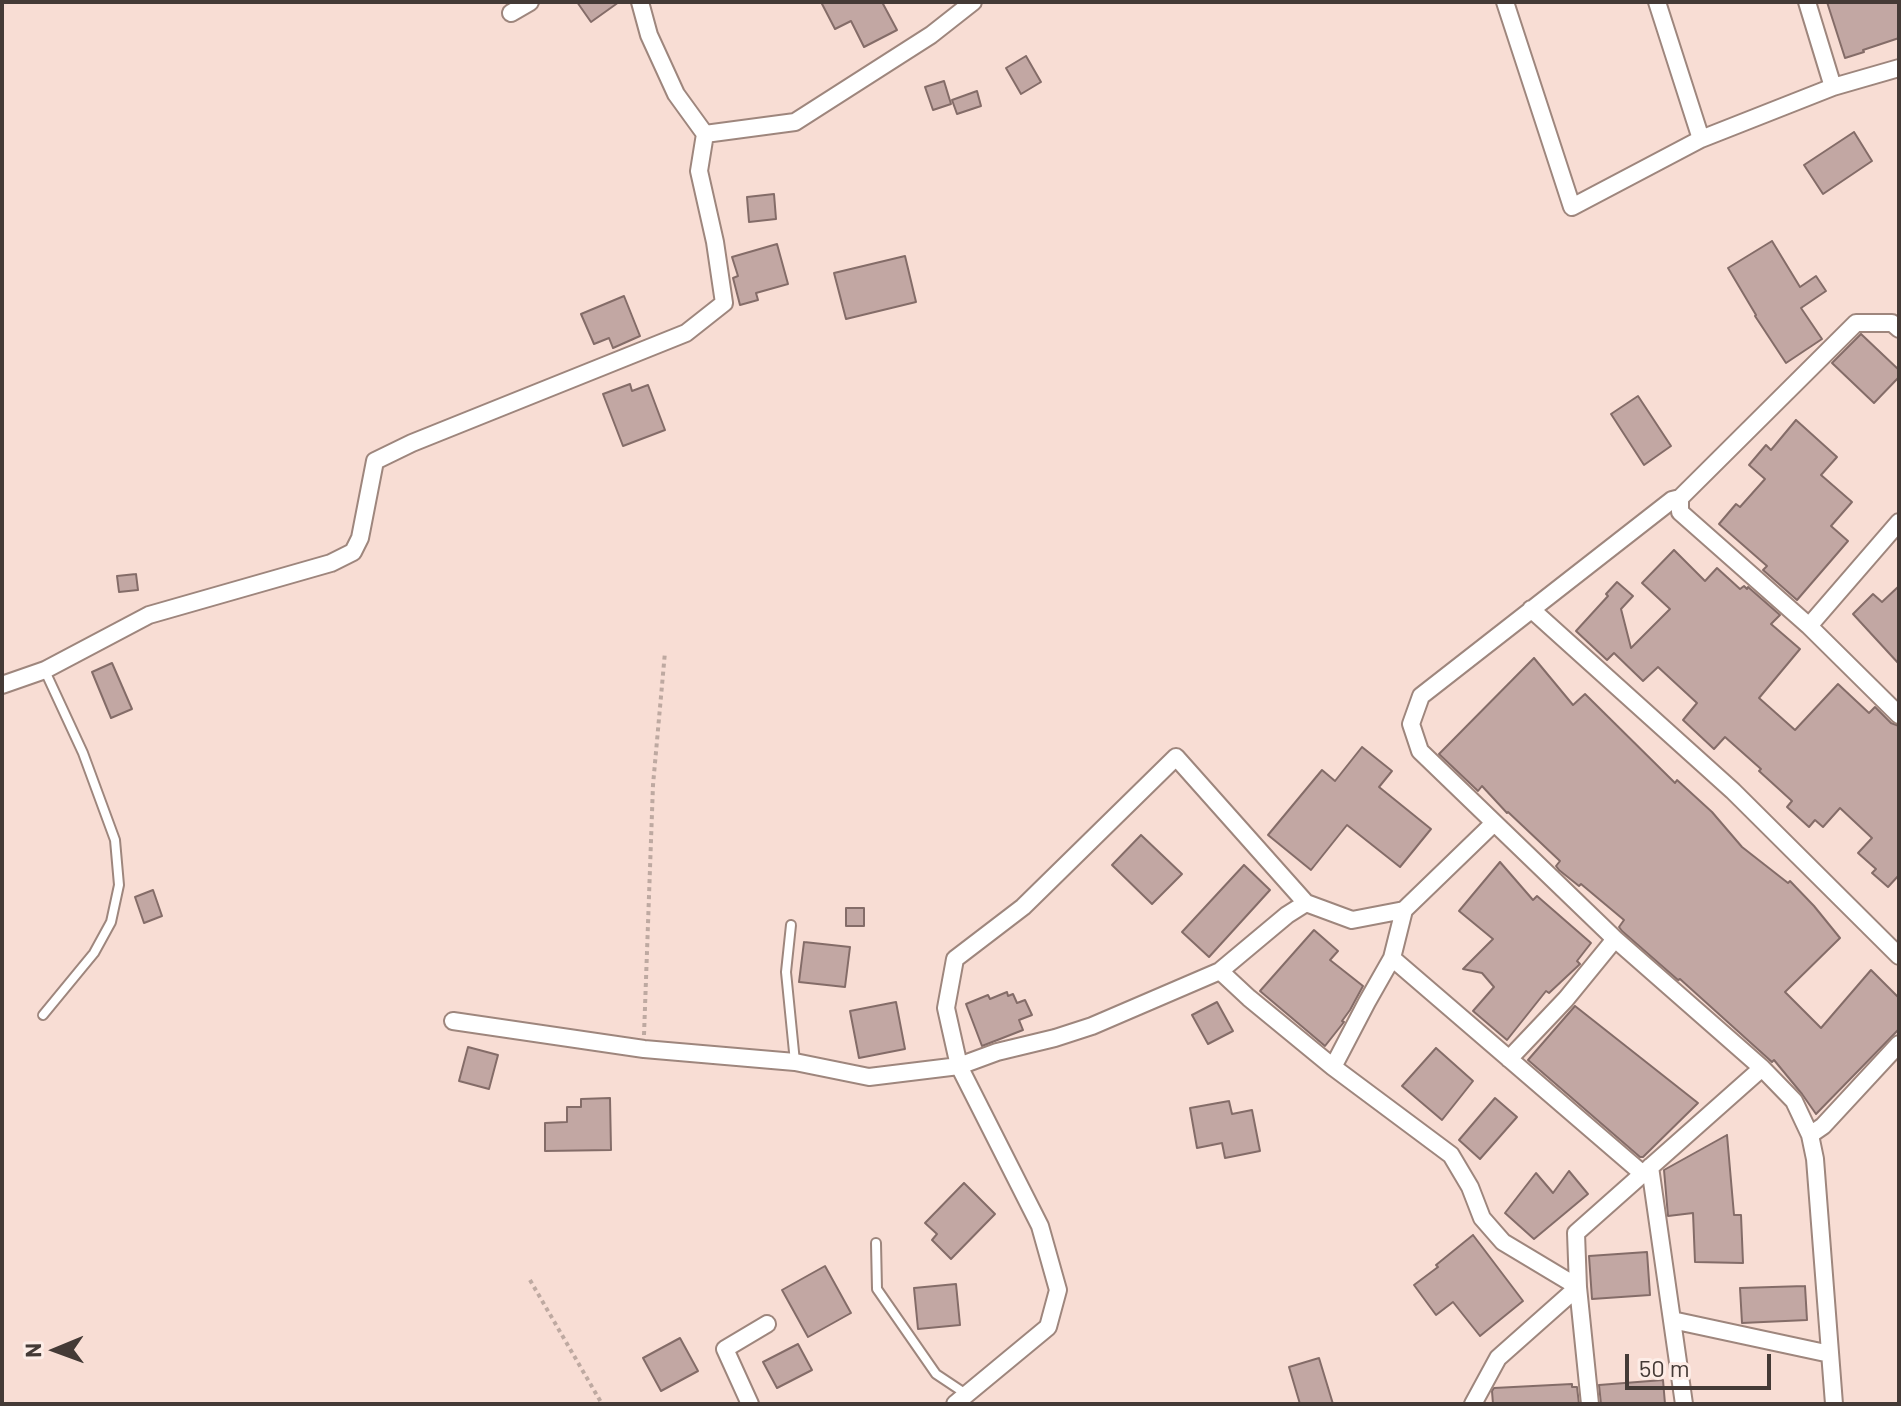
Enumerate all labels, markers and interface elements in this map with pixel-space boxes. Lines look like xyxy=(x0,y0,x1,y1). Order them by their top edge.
north arrow xyxy=(16,1310,96,1390)
scale bar xyxy=(1629,1338,1775,1388)
text: N xyxy=(19,1343,45,1358)
text: 50 m xyxy=(1639,1353,1690,1382)

